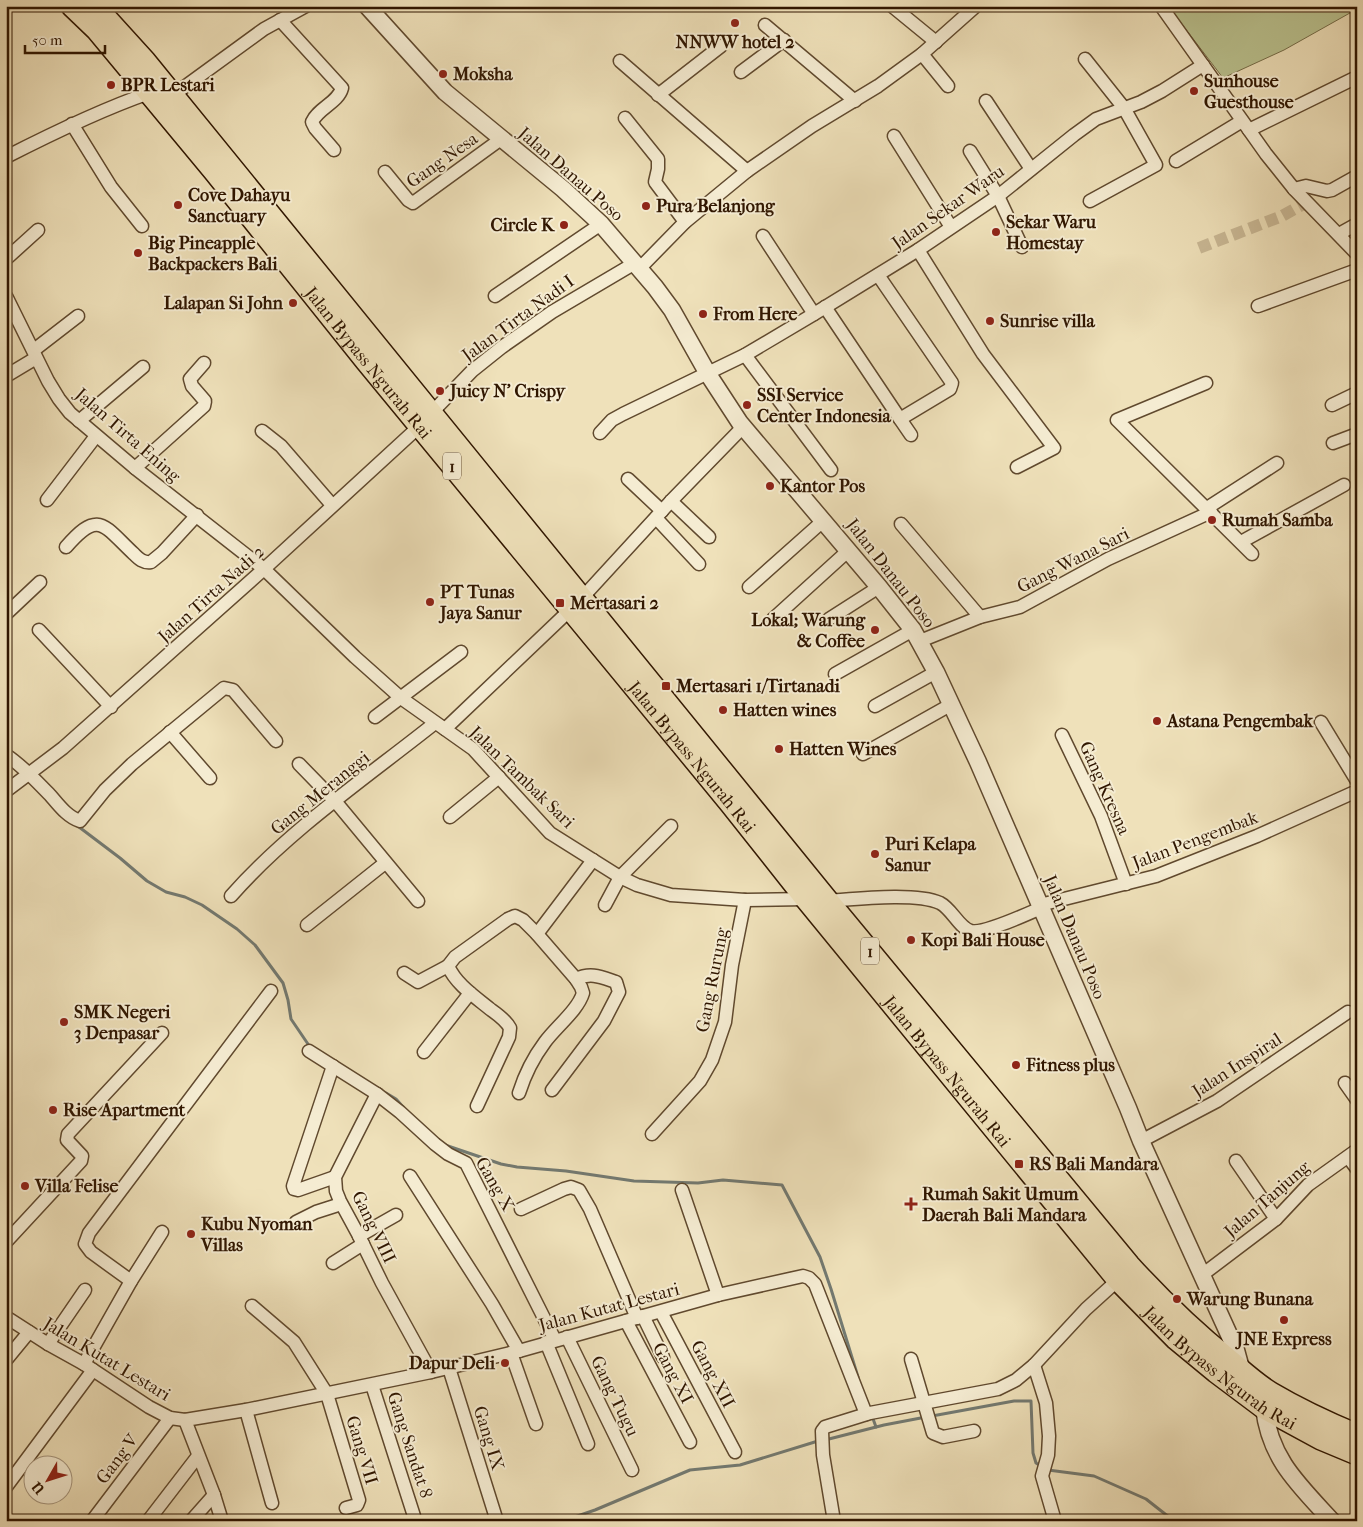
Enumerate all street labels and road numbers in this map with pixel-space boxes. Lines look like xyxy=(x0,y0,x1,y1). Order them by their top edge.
street label: Jalan Danau Poso xyxy=(512,122,628,226)
street label: Gang Nesa xyxy=(403,128,483,193)
street label: Jalan Sekar Waru xyxy=(886,161,1008,255)
street label: Jalan Tirta Nadi I xyxy=(457,271,578,367)
street label: Jalan Bypass Ngurah Rai xyxy=(299,281,436,444)
street label: Jalan Tirta Ening xyxy=(69,383,185,487)
road number: 1 xyxy=(443,452,461,480)
street label: Jalan Danau Poso xyxy=(840,513,940,632)
street label: Gang Wana Sari xyxy=(1014,523,1133,598)
street label: Jalan Tirta Nadi 2 xyxy=(152,541,269,649)
street label: Jalan Bypass Ngurah Rai xyxy=(622,676,760,838)
street label: Jalan Tambak Sari xyxy=(463,721,579,833)
street label: Gang Kresna xyxy=(1075,738,1135,839)
street label: Gang Meranggi xyxy=(267,747,375,840)
street label: Jalan Pengembak xyxy=(1128,807,1261,875)
street label: Jalan Danau Poso xyxy=(1038,870,1110,1002)
street label: Gang Rurung xyxy=(692,926,733,1034)
road number: 1 xyxy=(861,938,879,964)
street label: Jalan Bypass Ngurah Rai xyxy=(877,990,1015,1152)
street label: Jalan Inspiral xyxy=(1187,1029,1286,1103)
street label: Gang X xyxy=(471,1153,518,1215)
street label: Jalan Tanjung xyxy=(1219,1156,1315,1244)
street label: Gang VIII xyxy=(347,1188,400,1267)
street label: Jalan Kutat Lestari xyxy=(535,1278,682,1337)
street label: Jalan Bypass Ngurah Rai xyxy=(1137,1301,1300,1435)
street label: Jalan Kutat Lestari xyxy=(38,1312,175,1406)
street label: Gang XII xyxy=(686,1337,739,1411)
street label: Gang XI xyxy=(648,1339,697,1407)
street label: Gang Tugu xyxy=(586,1353,643,1440)
street label: Gang Sandat 8 xyxy=(382,1389,437,1501)
street label: Gang IX xyxy=(469,1403,508,1473)
street label: Gang VII xyxy=(341,1413,382,1487)
street label: Gang V xyxy=(92,1429,144,1488)

